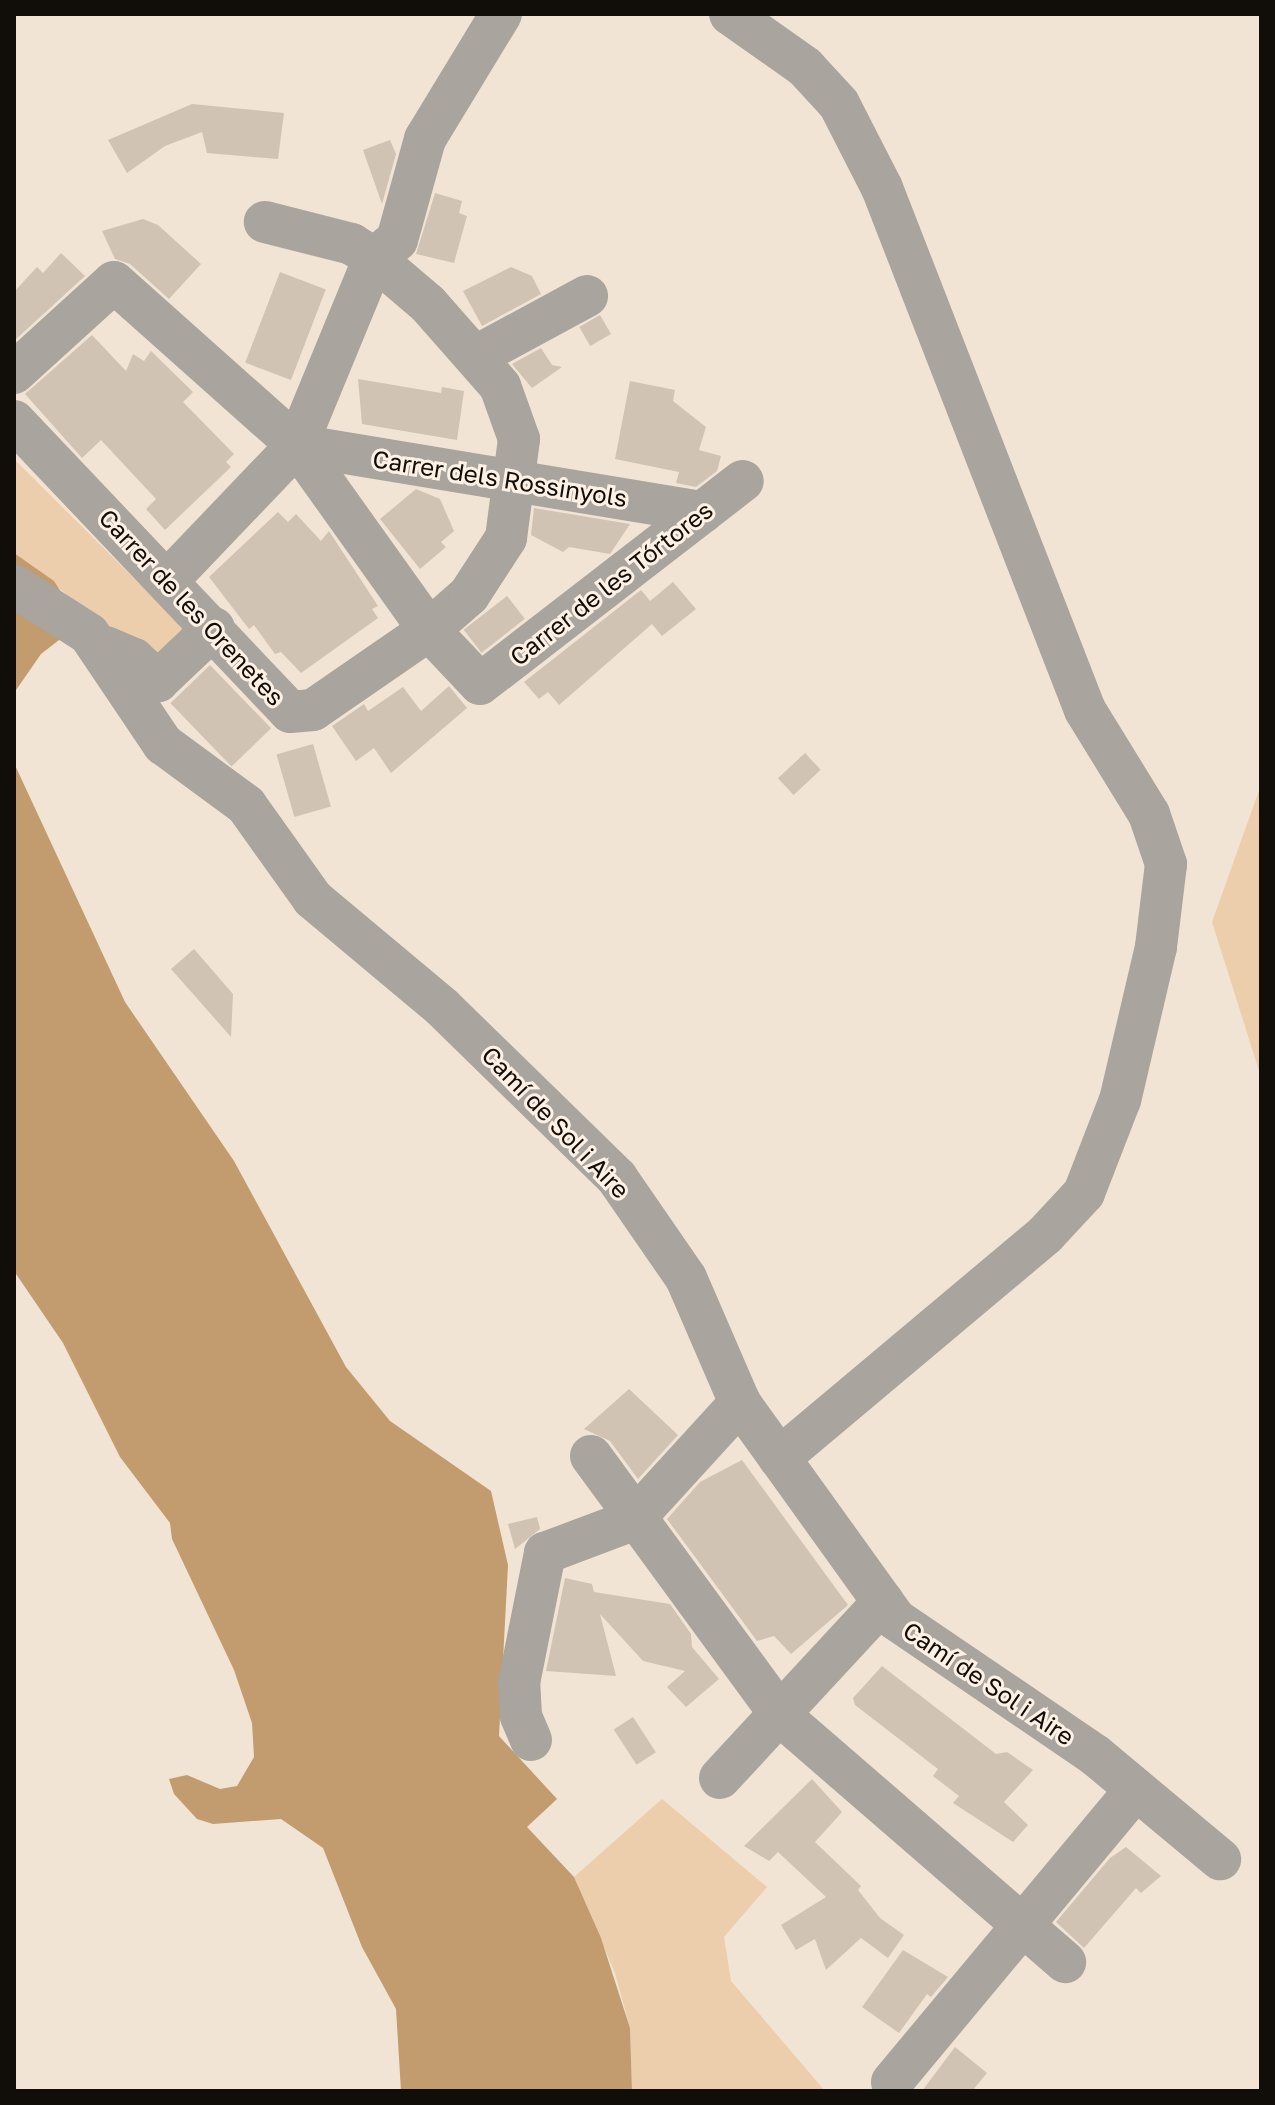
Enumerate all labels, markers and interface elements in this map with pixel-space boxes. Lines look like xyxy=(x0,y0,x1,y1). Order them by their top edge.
street label: Carrer dels Rossinyols xyxy=(371,444,629,512)
street label: Carrer de les Tórtores xyxy=(504,495,718,671)
street label: Carrer de les Orenetes xyxy=(93,503,291,711)
street label: Camí de Sol i Aire xyxy=(476,1040,636,1204)
street label: Camí de Sol i Aire xyxy=(898,1615,1080,1751)

